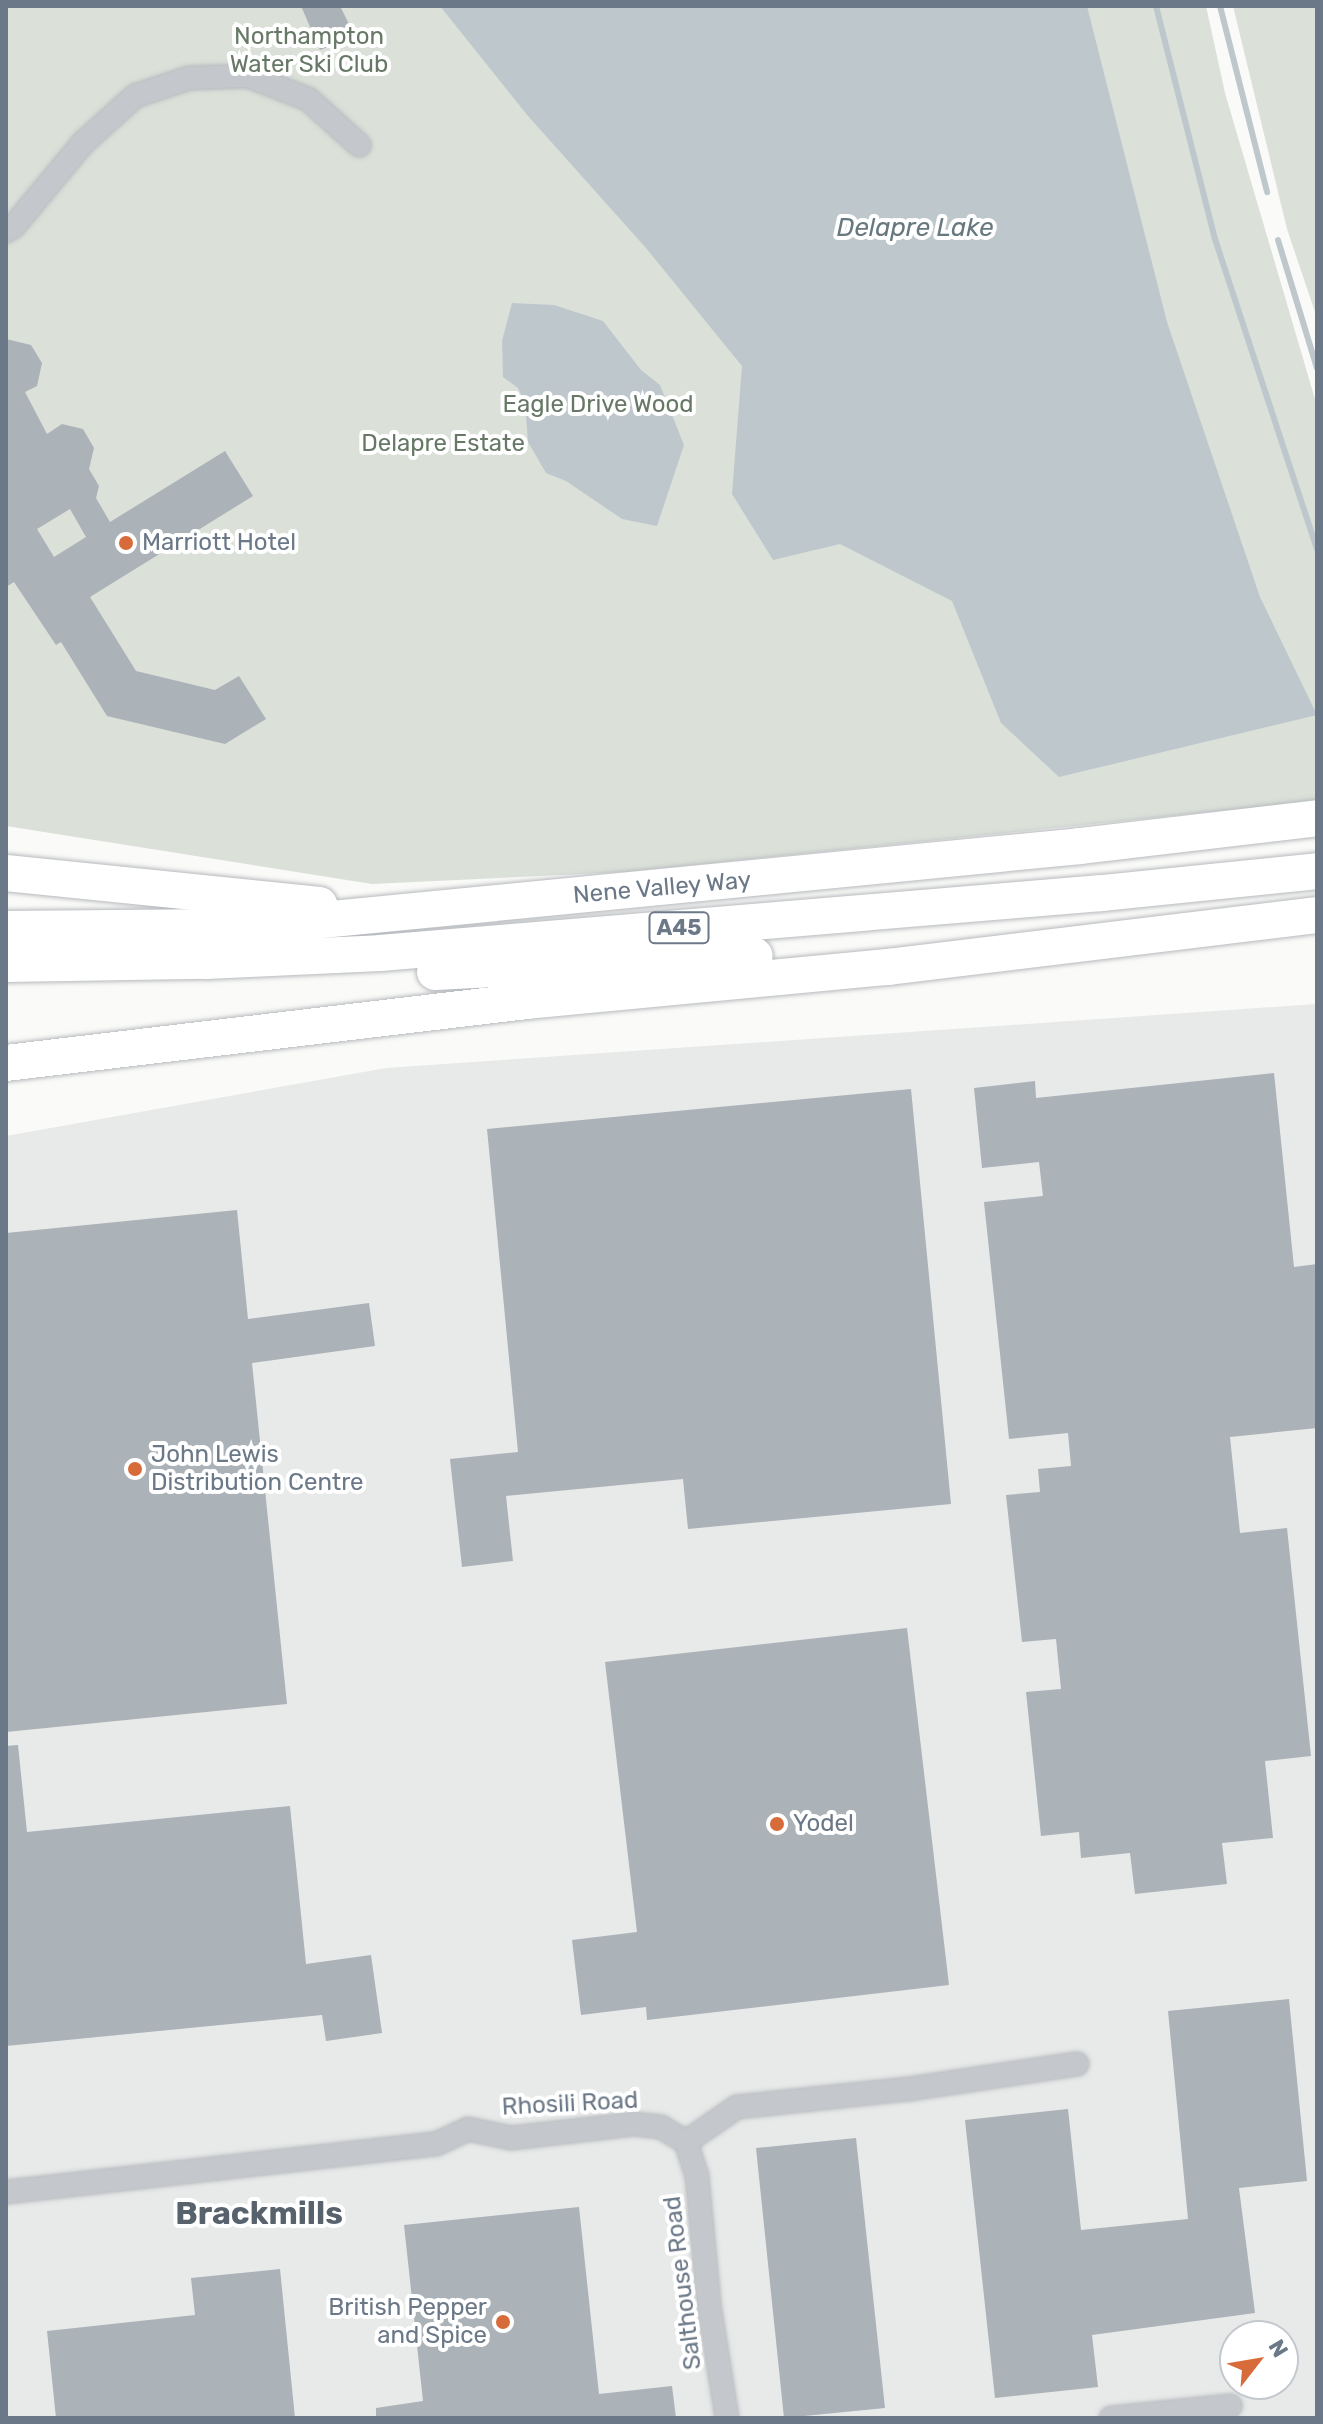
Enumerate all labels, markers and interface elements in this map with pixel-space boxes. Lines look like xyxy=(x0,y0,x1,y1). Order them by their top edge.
park label: Northampton Water Ski Club xyxy=(229,23,389,79)
water label: Delapre Lake xyxy=(836,212,994,244)
park label: Eagle Drive Wood xyxy=(502,391,694,419)
park label: Delapre Estate xyxy=(361,430,525,458)
place label: Marriott Hotel xyxy=(142,529,296,557)
marker: Marriott Hotel xyxy=(117,534,135,552)
street label: Nene Valley Way xyxy=(571,866,753,910)
road number: A45 xyxy=(647,910,711,946)
place label: John Lewis Distribution Centre xyxy=(151,1441,364,1497)
marker: John Lewis Distribution Centre xyxy=(126,1460,144,1478)
place label: Yodel xyxy=(793,1810,854,1838)
marker: Yodel xyxy=(768,1815,786,1833)
street label: Rhosili Road xyxy=(501,2086,639,2122)
district label: Brackmills xyxy=(175,2194,343,2232)
street label: Salthouse Road xyxy=(658,2195,708,2371)
place label: British Pepper and Spice xyxy=(328,2294,487,2350)
marker: British Pepper and Spice xyxy=(494,2313,512,2331)
north arrow xyxy=(1219,2320,1299,2400)
text: N xyxy=(1263,2335,1294,2362)

